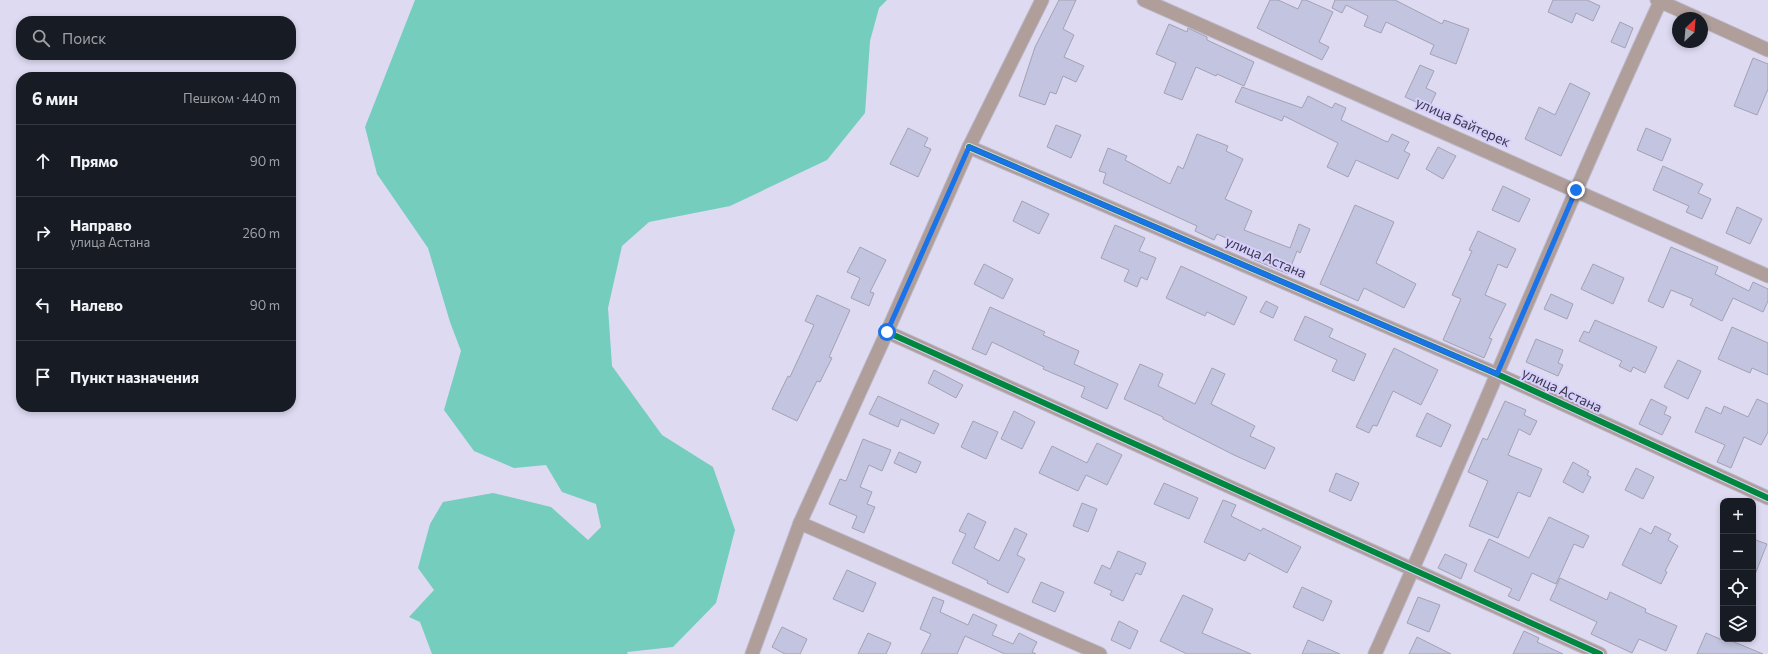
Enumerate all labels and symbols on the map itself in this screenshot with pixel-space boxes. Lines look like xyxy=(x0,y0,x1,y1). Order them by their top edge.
north arrow xyxy=(1672,12,1708,48)
street label: улица Байтерек xyxy=(1413,93,1514,150)
route end xyxy=(1567,181,1585,199)
street label: улица Астана xyxy=(1223,232,1309,281)
route start xyxy=(878,323,896,341)
street label: улица Астана xyxy=(1519,364,1605,415)

